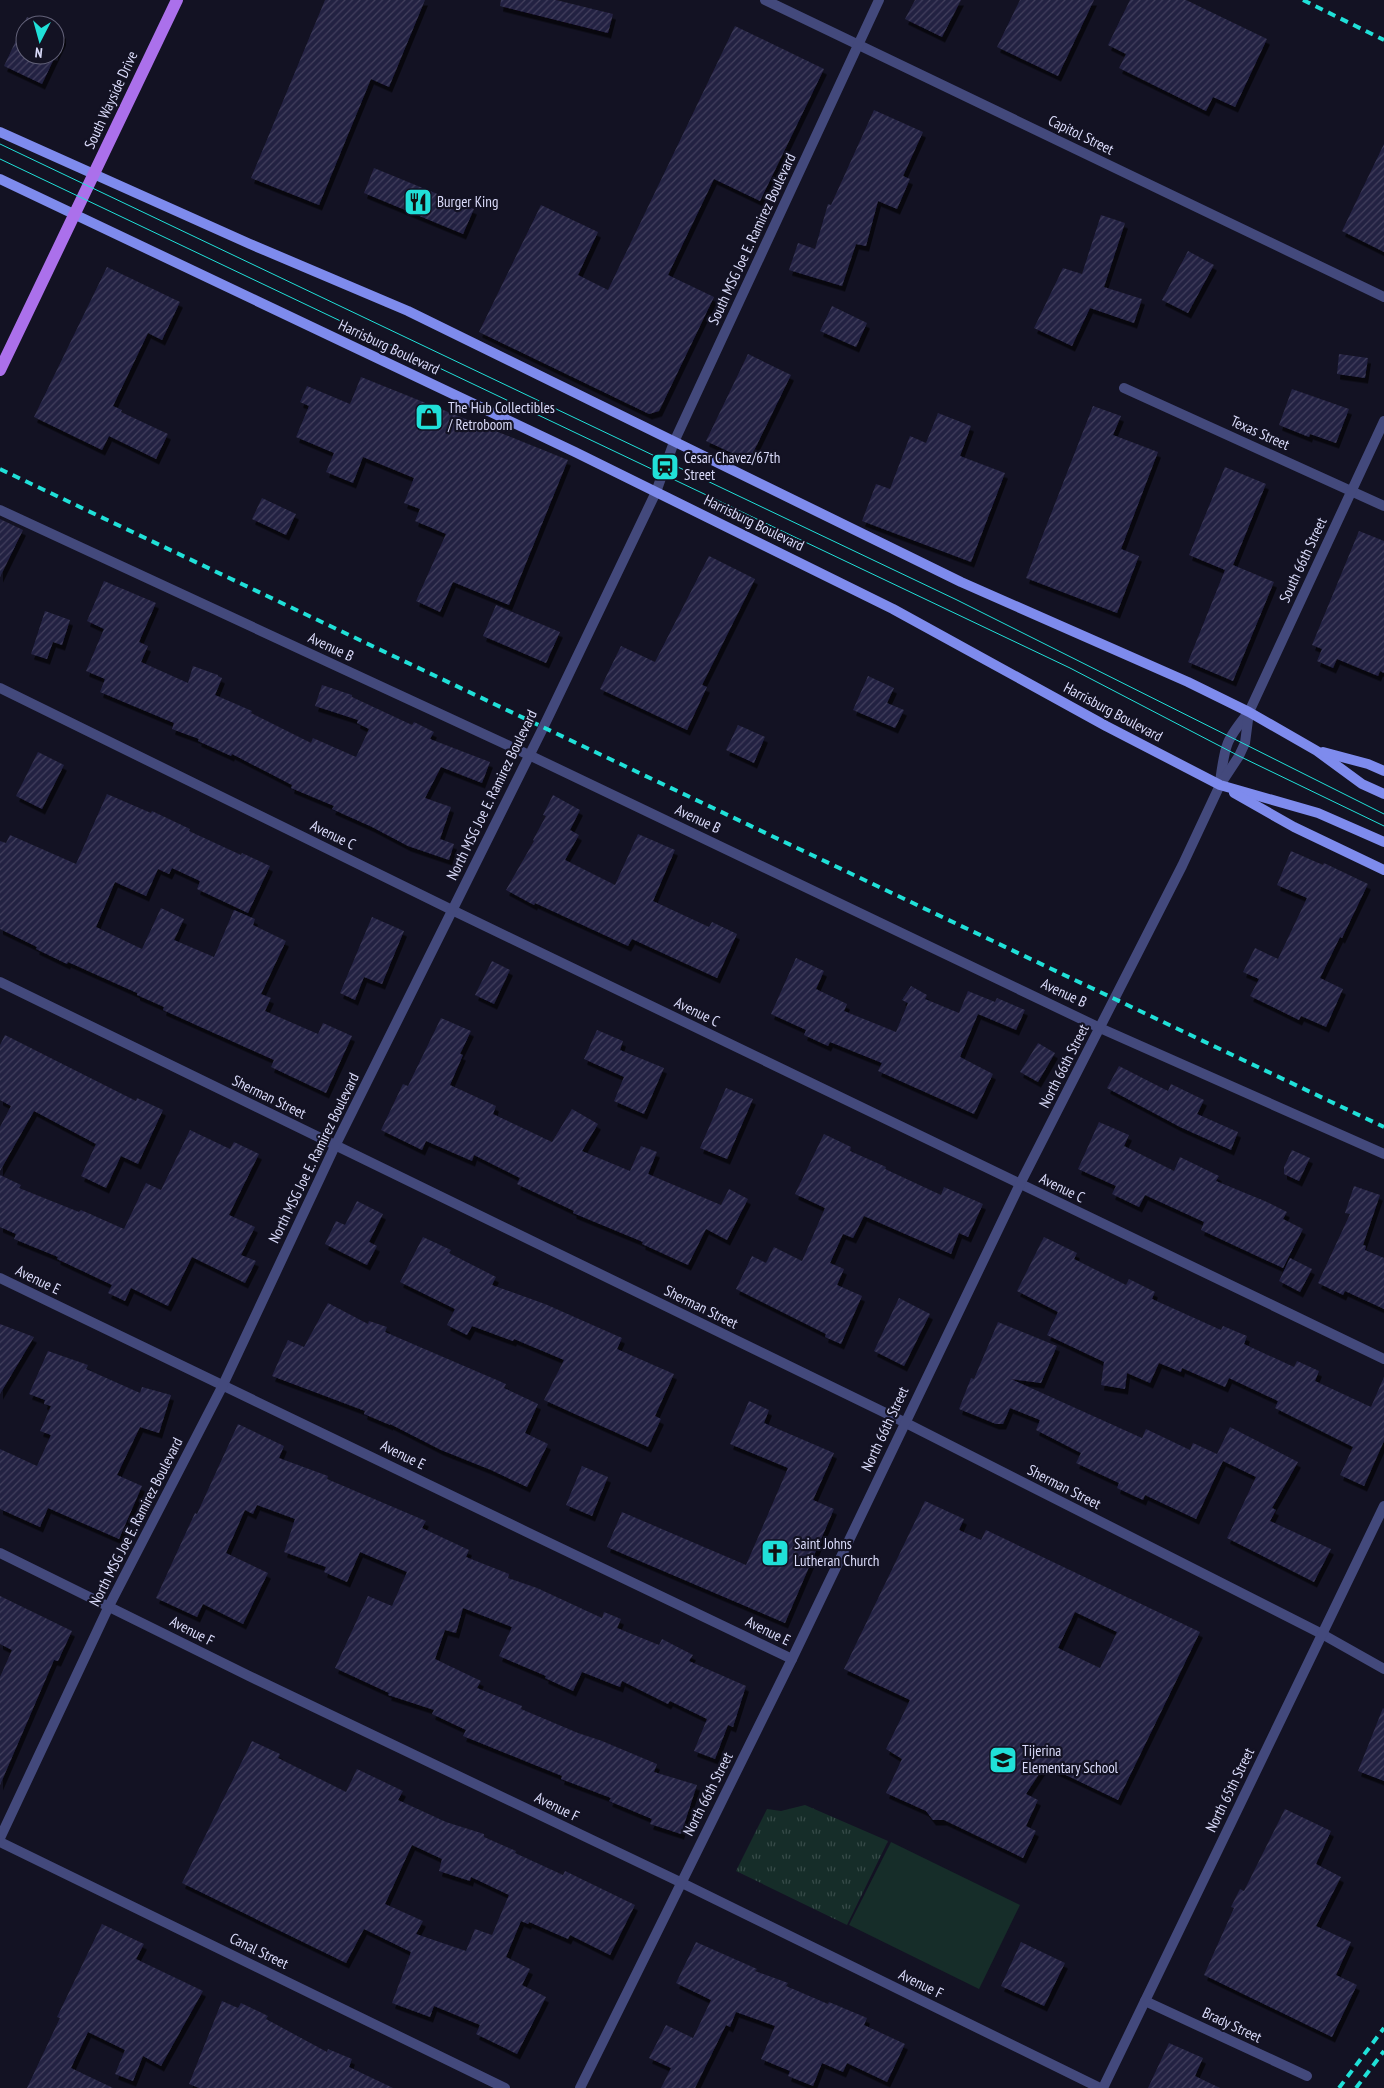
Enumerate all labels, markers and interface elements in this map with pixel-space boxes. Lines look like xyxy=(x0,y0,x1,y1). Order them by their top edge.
north arrow xyxy=(15,15,65,65)
text: N xyxy=(34,44,43,62)
street label: South Wayside Drive xyxy=(80,48,142,152)
street label: Capitol Street xyxy=(1045,111,1117,159)
street label: South MSG Joe E. Ramirez Boulevard xyxy=(703,150,800,328)
restaurant icon: Burger King xyxy=(403,187,433,217)
place label: Burger King xyxy=(437,192,498,211)
street label: Harrisburg Boulevard xyxy=(336,315,443,378)
place label: The Hub Collectibles / Retroboom xyxy=(447,398,555,434)
shop icon: The Hub Collectibles / Retroboom xyxy=(414,402,444,432)
street label: Texas Street xyxy=(1228,411,1293,454)
place label: Cesar Chavez/67th Street xyxy=(684,448,780,484)
station icon: Cesar Chavez/67th Street xyxy=(650,452,680,482)
street label: Harrisburg Boulevard xyxy=(701,490,808,555)
street label: South 66th Street xyxy=(1275,514,1331,605)
street label: Avenue B xyxy=(305,628,357,665)
street label: Harrisburg Boulevard xyxy=(1061,678,1166,746)
street label: North MSG Joe E. Ramirez Boulevard xyxy=(442,707,541,883)
street label: Avenue B xyxy=(672,800,724,837)
street label: Avenue C xyxy=(307,815,359,854)
street label: Avenue B xyxy=(1038,974,1090,1011)
street label: Avenue C xyxy=(671,992,723,1031)
street label: North 66th Street xyxy=(1034,1021,1093,1111)
street label: Sherman Street xyxy=(229,1070,309,1123)
street label: North MSG Joe E. Ramirez Boulevard xyxy=(264,1070,363,1246)
street label: Avenue C xyxy=(1036,1168,1088,1207)
street label: Avenue E xyxy=(13,1261,64,1299)
street label: Sherman Street xyxy=(661,1280,741,1333)
street label: North 66th Street xyxy=(857,1383,912,1474)
street label: North MSG Joe E. Ramirez Boulevard xyxy=(85,1434,186,1609)
street label: Avenue E xyxy=(378,1436,429,1474)
street label: Sherman Street xyxy=(1024,1460,1104,1513)
place label: Saint Johns Lutheran Church xyxy=(794,1534,879,1570)
church icon: Saint Johns Lutheran Church xyxy=(760,1538,790,1568)
street label: Avenue F xyxy=(167,1611,218,1650)
street label: Avenue E xyxy=(743,1612,794,1650)
place label: Tijerina Elementary School xyxy=(1022,1741,1119,1777)
school or university icon: Tijerina Elementary School xyxy=(988,1745,1018,1775)
street label: North 65th Street xyxy=(1201,1745,1258,1835)
street label: North 66th Street xyxy=(678,1749,737,1839)
street label: Avenue F xyxy=(532,1788,583,1825)
street label: Canal Street xyxy=(227,1928,292,1973)
street label: Avenue F xyxy=(896,1965,947,2002)
street label: Brady Street xyxy=(1200,2003,1265,2046)

